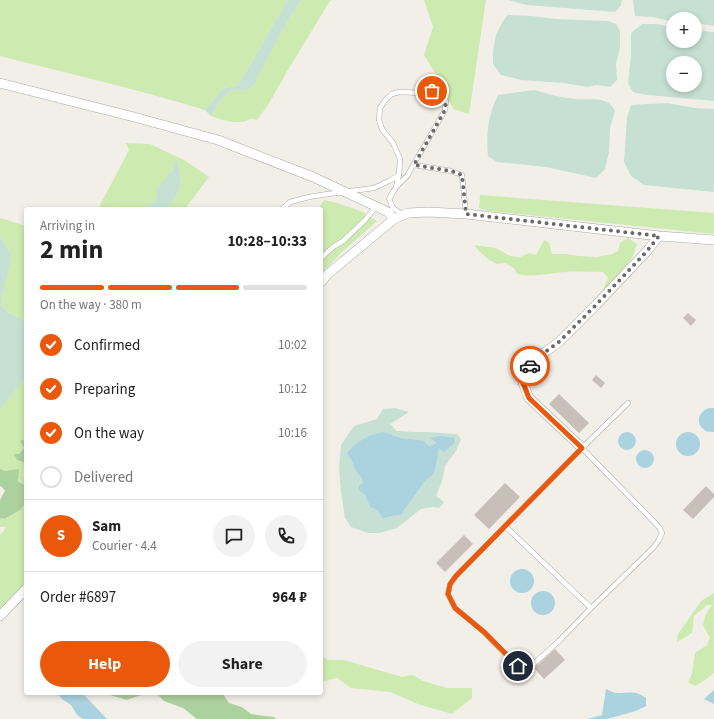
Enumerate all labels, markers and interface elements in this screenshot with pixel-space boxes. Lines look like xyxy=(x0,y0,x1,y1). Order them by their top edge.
map controls xyxy=(666,12,702,92)
button: + xyxy=(666,12,702,48)
button: − xyxy=(666,56,702,92)
pin xyxy=(415,74,449,108)
icon: bag xyxy=(421,80,443,102)
text: Arriving in xyxy=(40,217,95,235)
text: 2 min xyxy=(40,231,103,268)
text: 10:28–10:33 xyxy=(227,231,307,252)
text: On the way · 380 m xyxy=(40,296,142,314)
icon: check xyxy=(40,334,62,356)
text: Confirmed xyxy=(74,335,140,356)
text: 10:02 xyxy=(278,336,307,354)
courier xyxy=(510,346,550,386)
icon: car xyxy=(519,355,541,377)
icon: check xyxy=(40,378,62,400)
text: Preparing xyxy=(74,379,135,400)
text: 10:12 xyxy=(278,380,307,398)
icon: check xyxy=(40,422,62,444)
text: On the way xyxy=(74,423,144,444)
text: 10:16 xyxy=(278,424,307,442)
text: Delivered xyxy=(74,467,133,488)
button: chat xyxy=(213,515,255,557)
button: phone xyxy=(265,515,307,557)
text: Sam xyxy=(92,516,121,537)
text: S xyxy=(57,525,65,546)
text: Courier · 4.4 xyxy=(92,537,157,555)
text: Order #6897 xyxy=(40,587,116,608)
text: 964 ₽ xyxy=(272,587,307,608)
button: Help xyxy=(40,641,170,687)
button: Share xyxy=(178,641,307,687)
pin xyxy=(501,649,535,683)
icon: home xyxy=(507,655,529,677)

